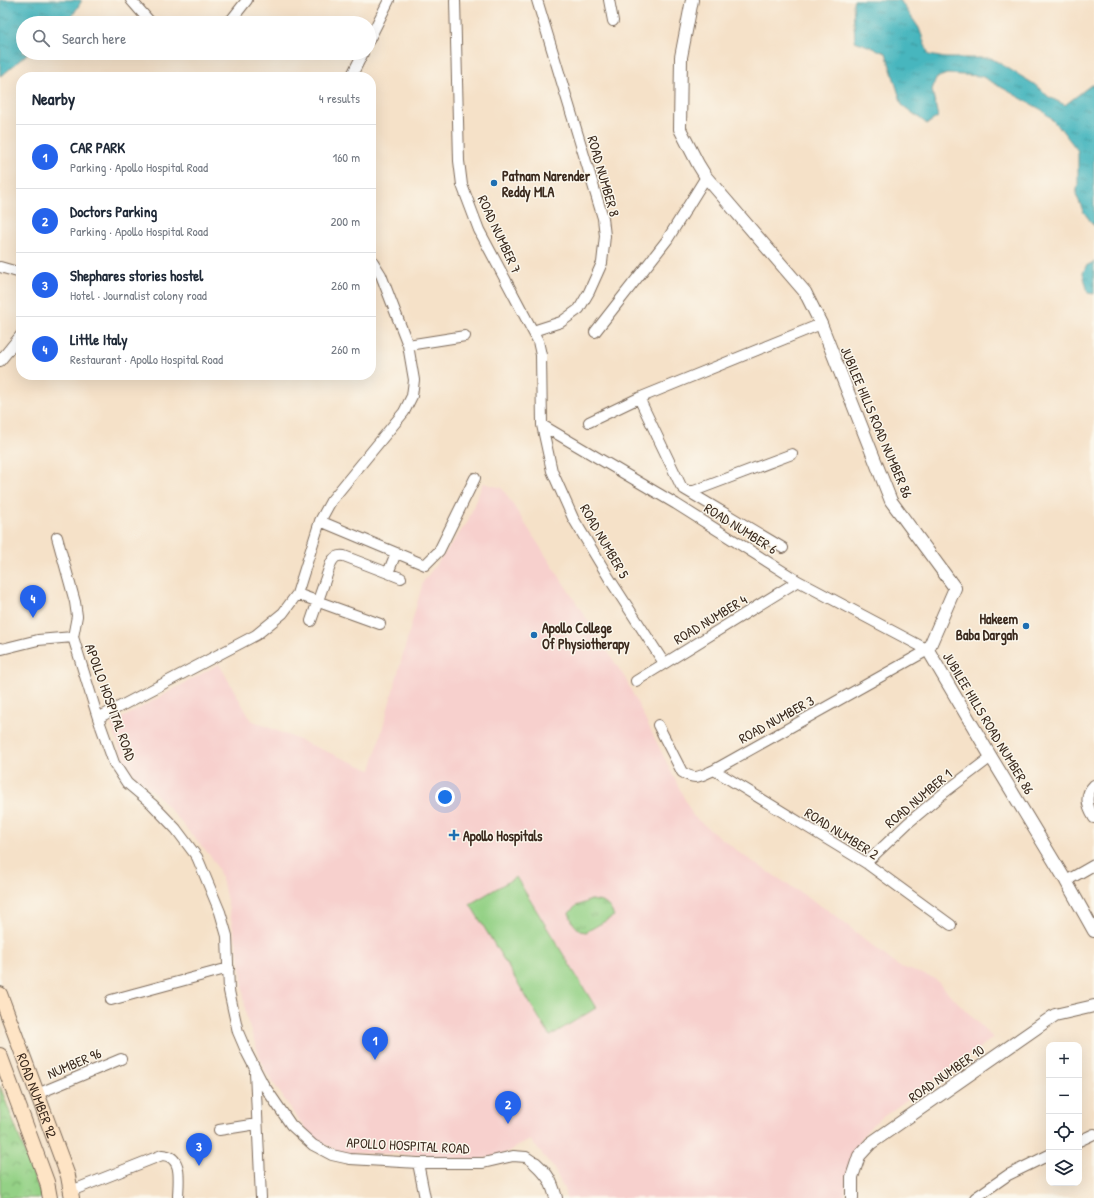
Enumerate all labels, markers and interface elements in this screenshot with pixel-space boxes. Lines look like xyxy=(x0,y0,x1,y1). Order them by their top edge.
search box xyxy=(16,16,376,60)
icon: search xyxy=(30,27,52,49)
text: Search here xyxy=(62,28,126,49)
text: Nearby xyxy=(32,87,75,110)
text: 4 results xyxy=(319,89,360,107)
street label: ROAD NUMBER 8 xyxy=(583,133,625,219)
text: CAR PARK xyxy=(70,137,125,158)
text: 1 xyxy=(43,148,47,166)
text: 160 m xyxy=(332,148,360,166)
text: Parking · Apollo Hospital Road xyxy=(70,158,208,176)
place label: Patnam Narender Reddy MLA xyxy=(502,166,591,203)
marker: Patnam Narender Reddy MLA xyxy=(489,178,499,188)
street label: ROAD NUMBER 7 xyxy=(474,192,526,276)
text: Doctors Parking xyxy=(70,201,157,222)
text: 2 xyxy=(42,212,48,230)
text: 200 m xyxy=(330,212,360,230)
text: Parking · Apollo Hospital Road xyxy=(70,222,208,240)
text: Shephares stories hostel xyxy=(70,265,203,286)
text: 3 xyxy=(42,276,48,294)
text: 260 m xyxy=(331,276,360,294)
text: Hotel · Journalist colony road xyxy=(70,286,207,304)
text: Little Italy xyxy=(70,329,128,350)
text: 4 xyxy=(43,340,47,358)
text: 260 m xyxy=(331,340,360,358)
street label: JUBILEE HILLS ROAD NUMBER 86 xyxy=(836,343,918,501)
text: Restaurant · Apollo Hospital Road xyxy=(70,350,223,368)
street label: ROAD NUMBER 6 xyxy=(701,498,781,558)
street label: ROAD NUMBER 5 xyxy=(576,500,634,582)
pin: 4 xyxy=(20,585,46,618)
street label: ROAD NUMBER 4 xyxy=(670,590,750,648)
place label: Hakeem Baba Dargah xyxy=(956,609,1018,646)
place label: Apollo College Of Physiotherapy xyxy=(542,618,630,655)
marker: Hakeem Baba Dargah xyxy=(1021,621,1031,631)
marker: Apollo College Of Physiotherapy xyxy=(529,630,539,640)
street label: APOLLO HOSPITAL ROAD xyxy=(81,641,141,763)
street label: JUBILEE HILLS ROAD NUMBER 86 xyxy=(939,648,1039,798)
street label: ROAD NUMBER 3 xyxy=(735,690,817,748)
street label: ROAD NUMBER 1 xyxy=(880,764,956,832)
your location xyxy=(435,787,455,807)
street label: ROAD NUMBER 2 xyxy=(801,803,883,863)
place label: Apollo Hospitals xyxy=(463,826,543,847)
marker: Apollo Hospitals xyxy=(448,829,460,841)
pin: 1 xyxy=(362,1027,388,1060)
street label: ROAD NUMBER 10 xyxy=(904,1040,988,1106)
map controls xyxy=(1046,1042,1082,1186)
button: + xyxy=(1046,1042,1082,1078)
street label: NUMBER 96 xyxy=(44,1043,104,1083)
street label: ROAD NUMBER 92 xyxy=(13,1050,62,1141)
button: − xyxy=(1046,1078,1082,1114)
pin: 2 xyxy=(495,1091,521,1124)
button: locate xyxy=(1046,1114,1082,1150)
street label: APOLLO HOSPITAL ROAD xyxy=(346,1132,470,1158)
pin: 3 xyxy=(186,1133,212,1166)
button: layers xyxy=(1046,1150,1082,1186)

